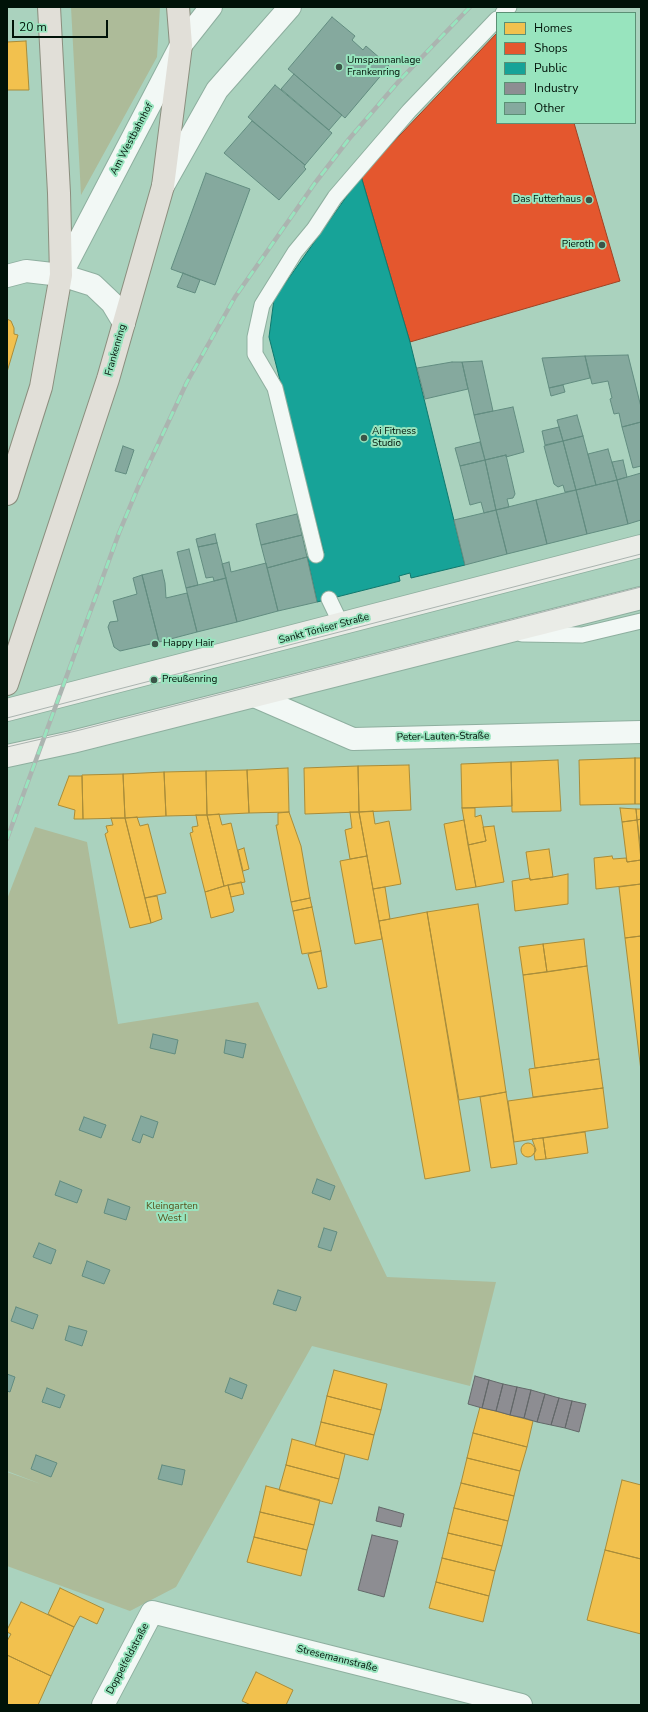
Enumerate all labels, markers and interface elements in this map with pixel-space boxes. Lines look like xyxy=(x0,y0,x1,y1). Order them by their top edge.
scale bar xyxy=(14,12,110,38)
legend xyxy=(496,12,636,124)
text: 20 m xyxy=(19,19,47,35)
text: Homes xyxy=(534,20,572,36)
text: Shops xyxy=(534,40,568,56)
place label: Umspannanlage Frankenring xyxy=(347,55,421,78)
text: Public xyxy=(534,60,567,76)
marker: Umspannanlage Frankenring xyxy=(334,62,344,72)
text: Industry xyxy=(534,80,578,96)
text: Other xyxy=(534,100,565,116)
street label: Am Westbahnhof xyxy=(108,101,156,177)
place label: Das Futterhaus xyxy=(513,194,581,206)
marker: Das Futterhaus xyxy=(584,195,594,205)
place label: Pieroth xyxy=(562,239,594,251)
marker: Pieroth xyxy=(597,240,607,250)
street label: Frankenring xyxy=(103,323,129,377)
place label: Ai Fitness Studio xyxy=(372,426,416,450)
marker: Ai Fitness Studio xyxy=(359,433,369,443)
street label: Sankt Töniser Straße xyxy=(277,611,371,647)
place label: Happy Hair xyxy=(163,638,214,650)
marker: Happy Hair xyxy=(150,639,160,649)
place label: Preußenring xyxy=(162,674,217,686)
marker: Preußenring xyxy=(149,675,159,685)
street label: Peter-Lauten-Straße xyxy=(397,730,489,744)
park label: Kleingarten West I xyxy=(146,1201,198,1224)
street label: Doppelfeldstraße xyxy=(104,1621,152,1697)
street label: Stresemannstraße xyxy=(296,1643,378,1675)

